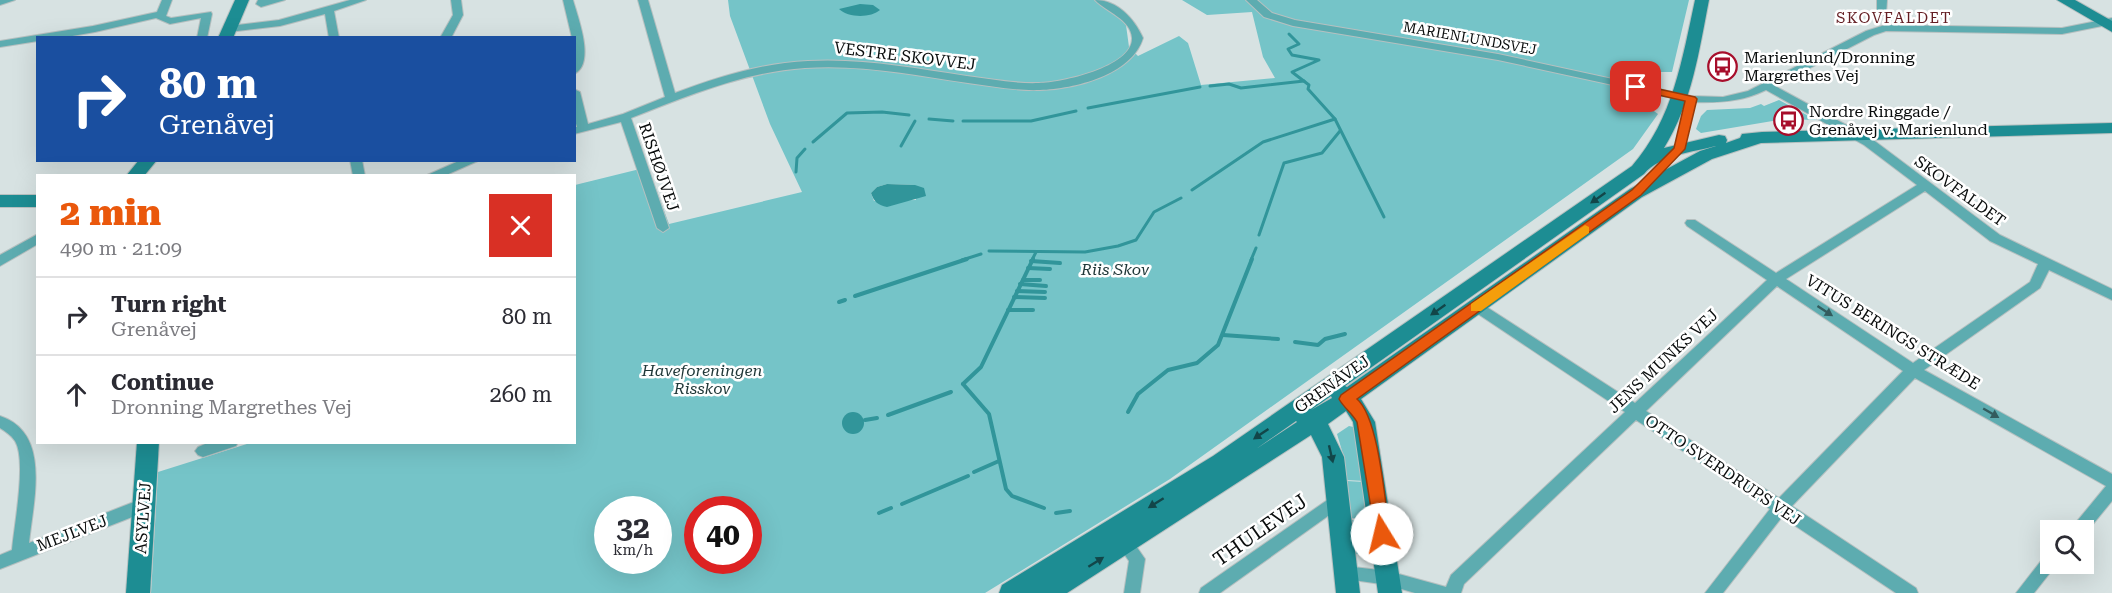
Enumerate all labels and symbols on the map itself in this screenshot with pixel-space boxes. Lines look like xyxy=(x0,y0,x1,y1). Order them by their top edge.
district label: SKOVFALDET xyxy=(1836,9,1952,27)
street label: MARIENLUNDSVEJ xyxy=(1402,18,1538,58)
street label: VESTRE SKOVVEJ xyxy=(833,38,977,74)
place label: Marienlund/Dronning Margrethes Vej xyxy=(1744,48,1915,85)
bus stop icon: Marienlund/Dronning Margrethes Vej xyxy=(1707,50,1739,82)
pin xyxy=(1610,61,1661,112)
place label: Nordre Ringgade / Grenåvej v. Marienlund xyxy=(1809,102,1988,139)
bus stop icon: Nordre Ringgade / Grenåvej v. Marienlund xyxy=(1772,104,1804,136)
street label: RISHØJVEJ xyxy=(635,120,683,214)
street label: SKOVFALDET xyxy=(1911,152,2009,231)
one-way arrow xyxy=(1591,192,1607,204)
park label: Riis Skov xyxy=(1080,260,1150,279)
street label: VITUS BERINGS STRÆDE xyxy=(1802,270,1984,394)
one-way arrow xyxy=(1431,304,1447,316)
street label: JENS MUNKS VEJ xyxy=(1604,305,1722,417)
one-way arrow xyxy=(1817,305,1833,316)
street label: GRENÅVEJ xyxy=(1291,351,1373,417)
park label: Haveforeningen Risskov xyxy=(641,361,762,398)
one-way arrow xyxy=(1983,408,2000,418)
street label: OTTO SVERDRUPS VEJ xyxy=(1642,411,1804,529)
one-way arrow xyxy=(1254,428,1270,440)
one-way arrow xyxy=(1327,445,1336,464)
street label: ASYLVEJ xyxy=(131,482,155,554)
street label: THULEVEJ xyxy=(1208,489,1312,571)
speed limit sign: 40 xyxy=(684,496,762,574)
one-way arrow xyxy=(1148,497,1164,508)
position arrow xyxy=(1350,502,1414,566)
street label: MEJLVEJ xyxy=(34,511,110,555)
one-way arrow xyxy=(1088,557,1104,568)

